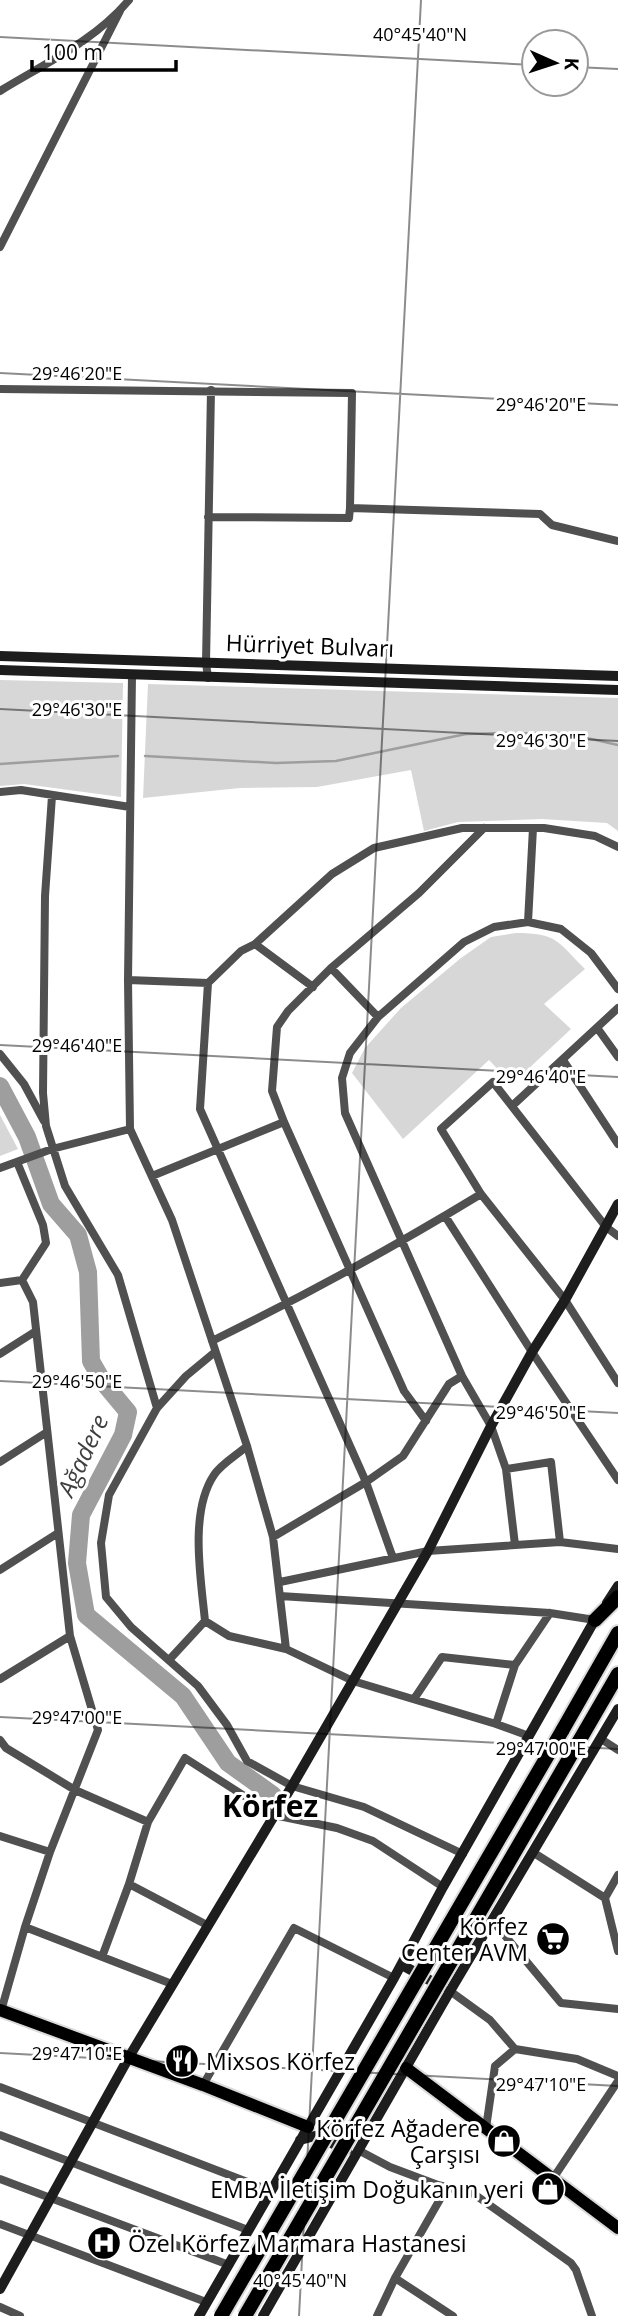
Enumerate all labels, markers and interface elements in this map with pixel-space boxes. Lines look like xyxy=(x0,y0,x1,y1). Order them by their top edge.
text: 40°45'40"N xyxy=(373,22,467,46)
scale bar xyxy=(32,28,175,72)
north arrow xyxy=(520,28,590,98)
text: 100 m xyxy=(42,38,103,66)
text: K xyxy=(559,57,585,71)
text: 29°46'20"E xyxy=(32,361,122,385)
text: 29°46'20"E xyxy=(496,392,586,416)
street label: Hürriyet Bulvarı xyxy=(225,626,395,664)
text: 29°46'30"E xyxy=(32,697,122,721)
text: 29°46'30"E xyxy=(496,728,586,752)
text: 29°46'40"E xyxy=(32,1033,122,1057)
text: 29°46'40"E xyxy=(496,1064,586,1088)
text: 29°46'50"E xyxy=(32,1369,122,1393)
text: 29°46'50"E xyxy=(496,1400,586,1424)
water label: Ağadere xyxy=(48,1409,115,1503)
text: 29°47'00"E xyxy=(32,1705,122,1729)
text: 29°47'00"E xyxy=(496,1736,586,1760)
district label: Körfez xyxy=(222,1785,318,1826)
place label: Körfez Center AVM xyxy=(401,1910,528,1968)
supermarket icon: Körfez Center AVM xyxy=(534,1920,572,1958)
text: 29°47'10"E xyxy=(32,2041,122,2065)
restaurant icon: Mixsos Körfez xyxy=(163,2042,201,2080)
place label: Mixsos Körfez xyxy=(206,2045,355,2077)
text: 29°47'10"E xyxy=(496,2072,586,2096)
place label: Körfez Ağadere Çarşısı xyxy=(316,2112,480,2170)
shop icon: Körfez Ağadere Çarşısı xyxy=(485,2122,523,2160)
shop icon: EMBA İletişim Doğukanın yeri xyxy=(529,2170,567,2208)
place label: EMBA İletişim Doğukanın yeri xyxy=(210,2173,524,2205)
hospital icon: Özel Körfez Marmara Hastanesi xyxy=(85,2224,123,2262)
place label: Özel Körfez Marmara Hastanesi xyxy=(128,2227,467,2259)
text: 40°45'40"N xyxy=(253,2268,347,2292)

